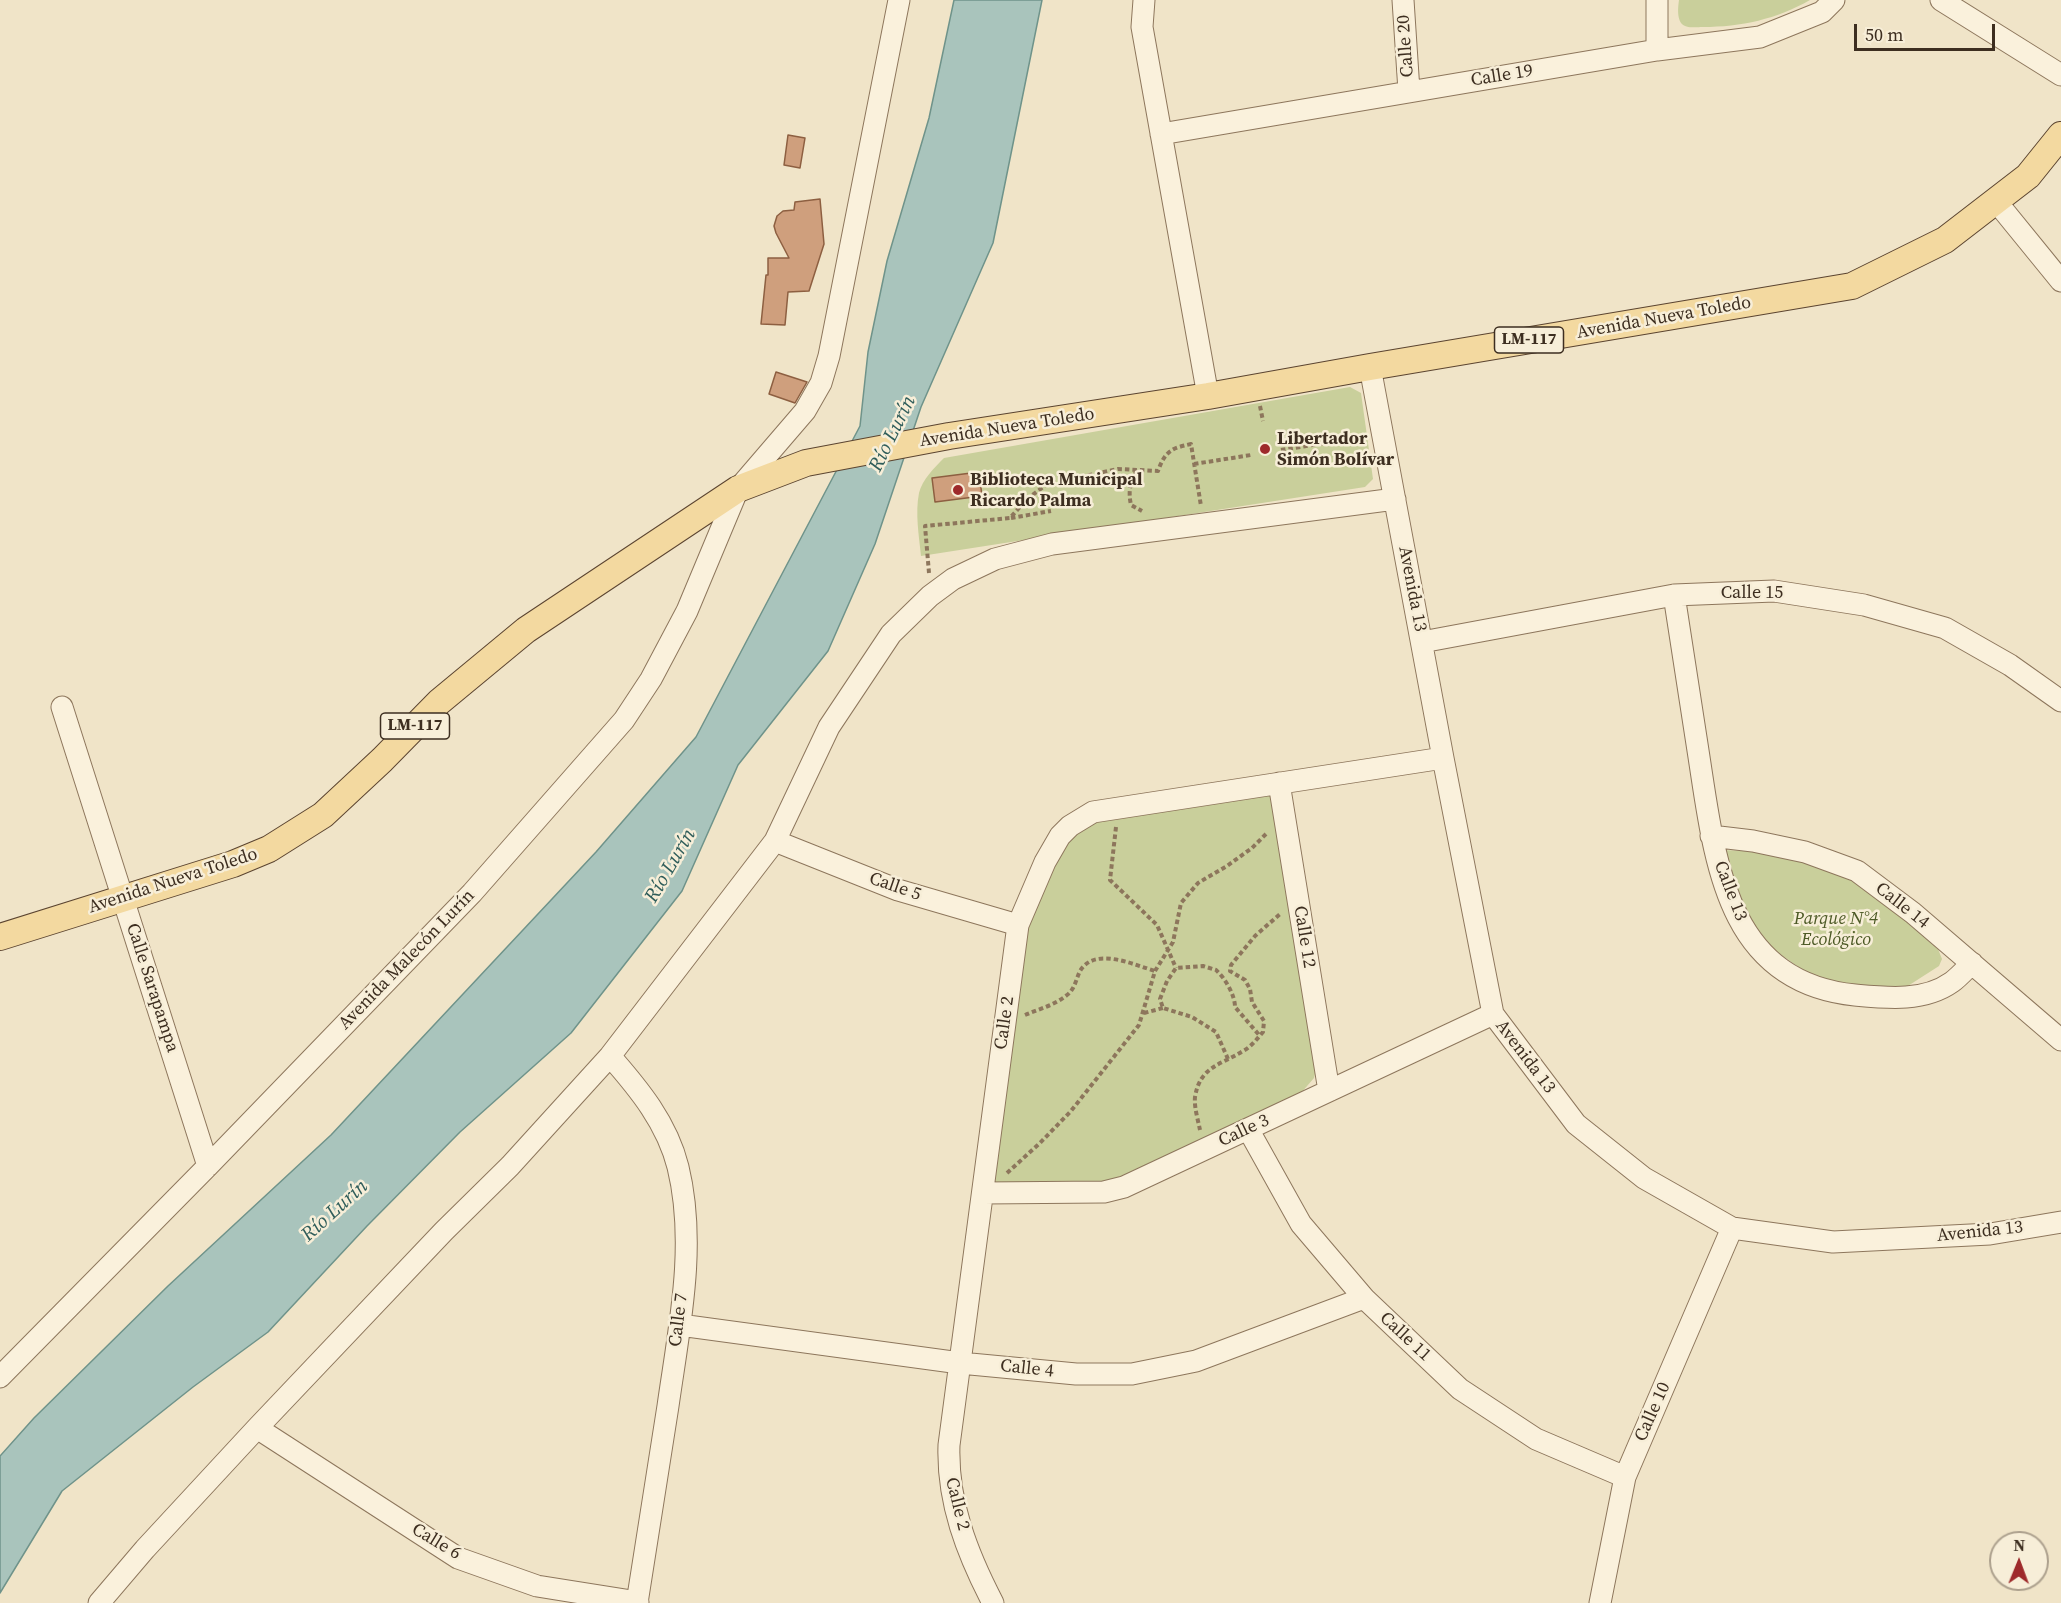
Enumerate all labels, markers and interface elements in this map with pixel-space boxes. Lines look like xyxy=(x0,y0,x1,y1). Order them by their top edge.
scale bar xyxy=(1857,12,1998,50)
street label: Calle 20 xyxy=(1393,14,1419,78)
text: 50 m xyxy=(1865,22,1903,47)
street label: Calle 19 xyxy=(1469,60,1535,92)
street label: Avenida Nueva Toledo xyxy=(1575,292,1753,344)
road number: LM-117 xyxy=(1494,327,1564,353)
water label: Río Lurín xyxy=(864,392,922,476)
street label: Avenida Nueva Toledo xyxy=(918,404,1096,452)
place label: Libertador Simón Bolívar xyxy=(1277,428,1394,470)
marker: Libertador Simón Bolívar xyxy=(1258,442,1272,456)
place label: Biblioteca Municipal Ricardo Palma xyxy=(970,469,1143,512)
marker: Biblioteca Municipal Ricardo Palma xyxy=(951,483,965,497)
street label: Avenida 13 xyxy=(1393,545,1431,633)
street label: Calle 15 xyxy=(1721,582,1783,604)
road number: LM-117 xyxy=(380,713,450,739)
water label: Río Lurín xyxy=(640,825,702,907)
street label: Avenida Nueva Toledo xyxy=(86,843,260,919)
street label: Calle 13 xyxy=(1709,858,1751,924)
street label: Calle 5 xyxy=(866,868,924,906)
street label: Calle 14 xyxy=(1871,878,1933,934)
street label: Avenida Malecón Lurín xyxy=(334,885,480,1035)
street label: Calle 12 xyxy=(1288,904,1320,970)
park label: Parque N°4 Ecológico xyxy=(1794,908,1878,950)
street label: Calle Sarapampa xyxy=(121,921,183,1055)
street label: Calle 2 xyxy=(991,995,1019,1051)
street label: Avenida 13 xyxy=(1490,1016,1560,1098)
street label: Calle 3 xyxy=(1215,1110,1273,1152)
water label: Río Lurín xyxy=(297,1175,373,1247)
street label: Avenida 13 xyxy=(1936,1217,2024,1247)
street label: Calle 7 xyxy=(665,1292,693,1348)
street label: Calle 11 xyxy=(1375,1308,1435,1366)
street label: Calle 4 xyxy=(999,1355,1055,1383)
street label: Calle 10 xyxy=(1630,1379,1676,1445)
street label: Calle 2 xyxy=(940,1475,974,1533)
street label: Calle 6 xyxy=(407,1519,465,1565)
north arrow xyxy=(1989,1531,2049,1591)
text: N xyxy=(2013,1534,2025,1556)

